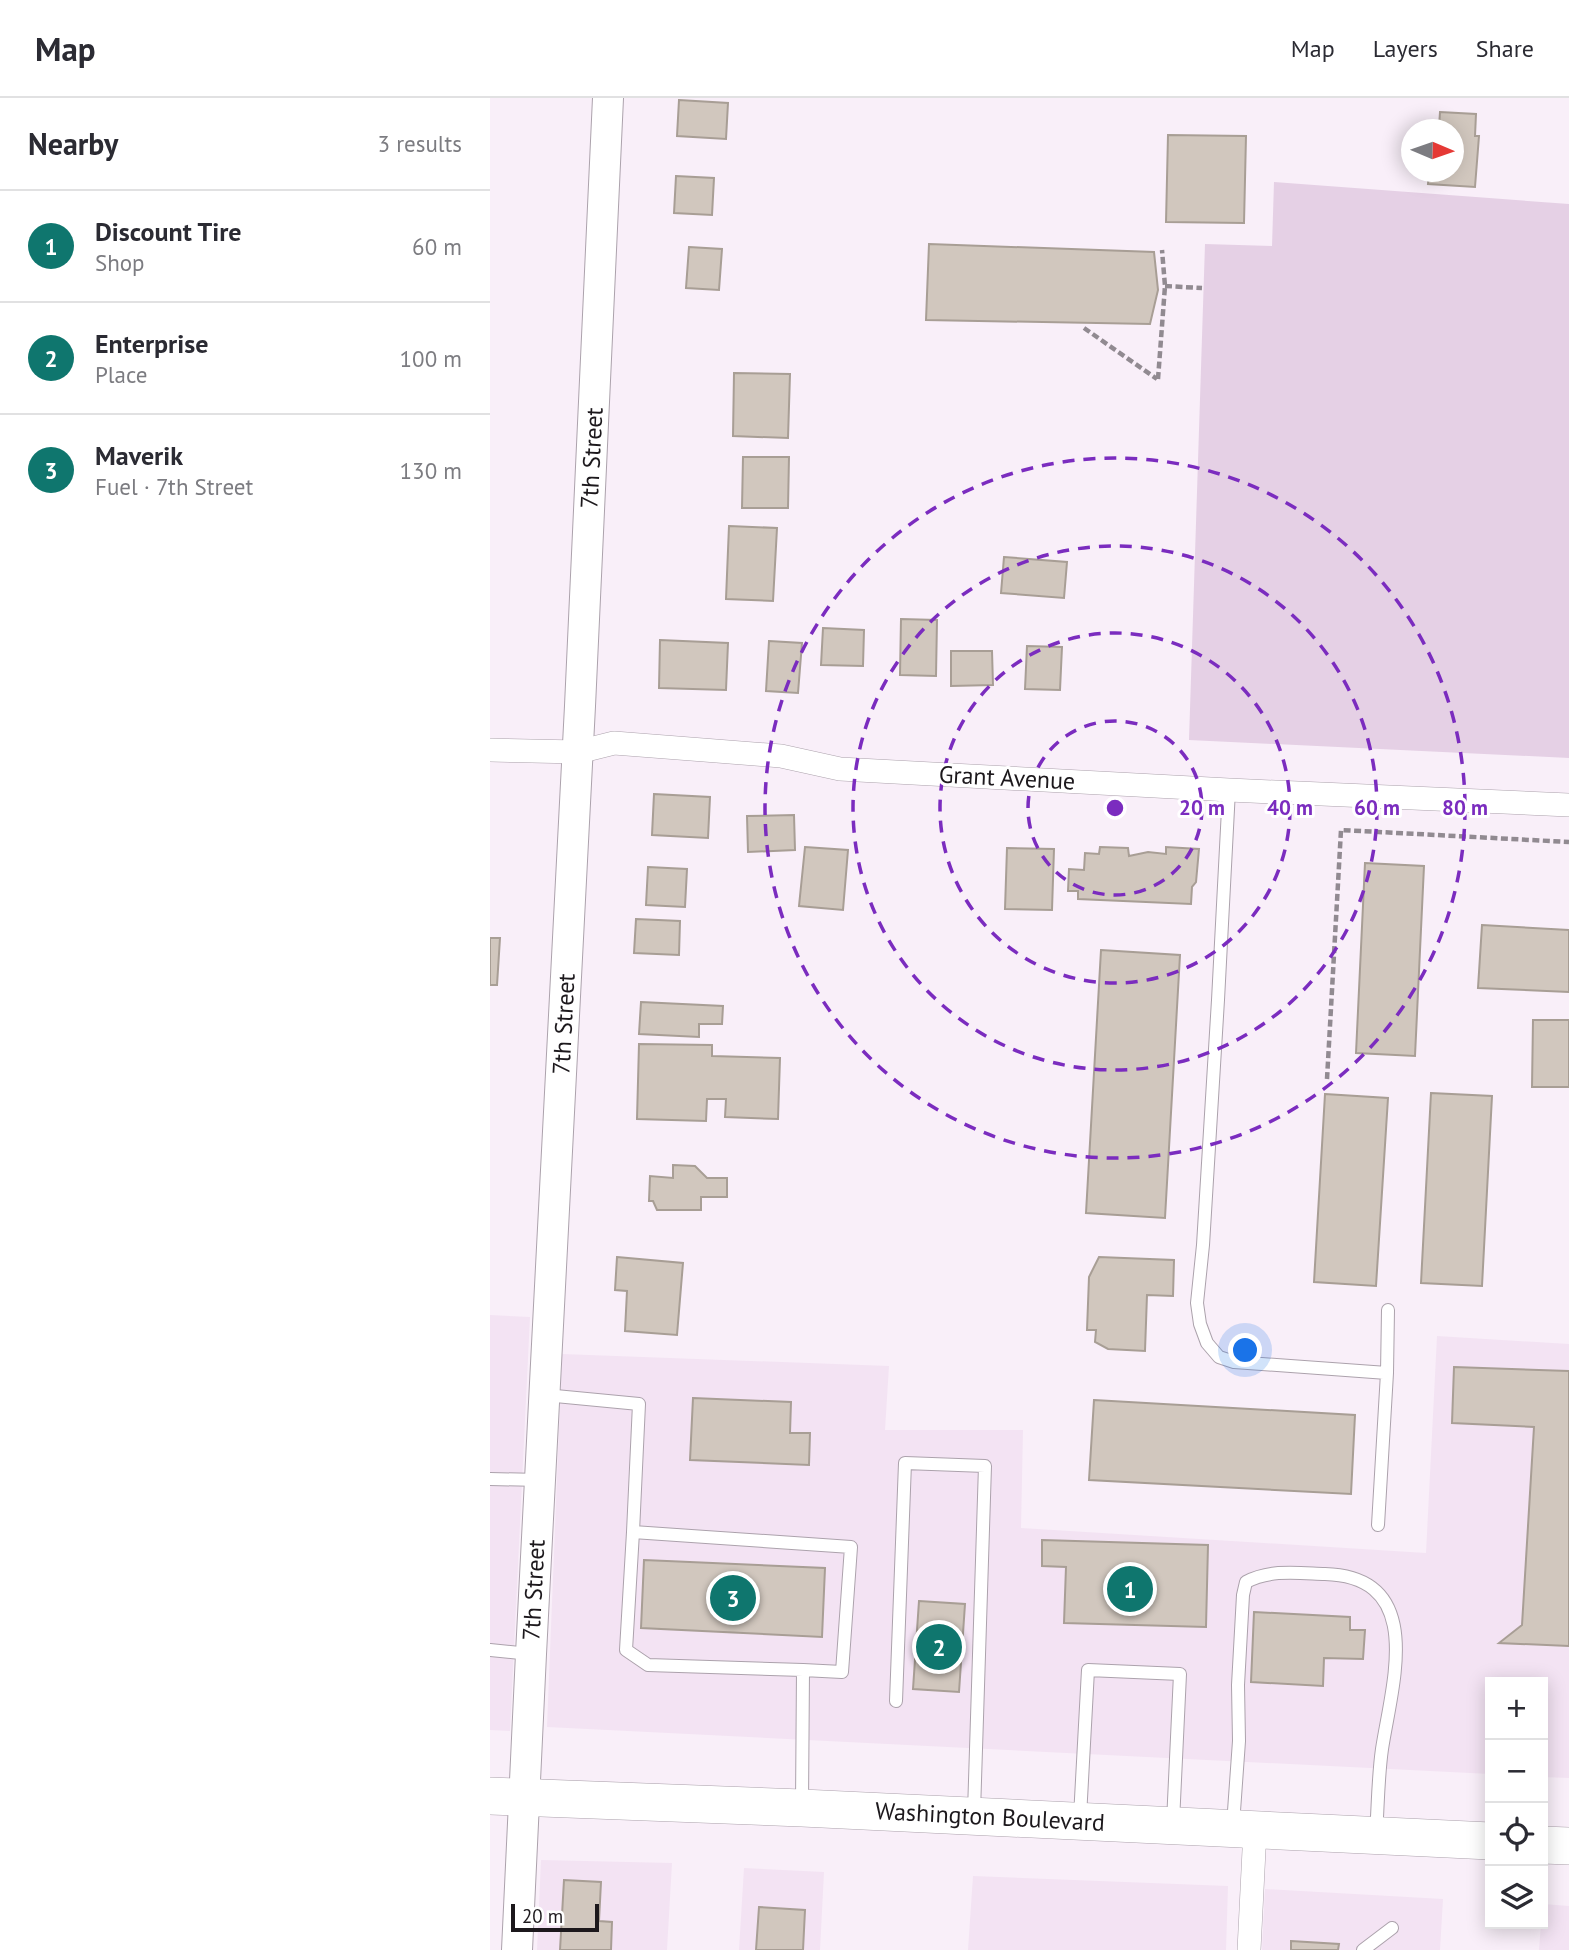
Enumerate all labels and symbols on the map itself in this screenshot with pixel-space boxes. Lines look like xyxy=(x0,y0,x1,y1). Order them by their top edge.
north arrow xyxy=(1401,119,1464,182)
street label: 7th Street xyxy=(573,406,610,509)
street label: Grant Avenue xyxy=(938,758,1076,797)
text: 20 m xyxy=(1179,794,1225,821)
text: 40 m xyxy=(1267,794,1313,821)
text: 60 m xyxy=(1354,794,1400,821)
text: 80 m xyxy=(1442,794,1488,821)
centre of rings xyxy=(1103,796,1127,820)
street label: 7th Street xyxy=(545,972,582,1075)
your location xyxy=(1228,1333,1262,1367)
street label: 7th Street xyxy=(515,1538,552,1641)
pin: 1 xyxy=(1107,1563,1153,1615)
pin: 3 xyxy=(710,1572,756,1624)
pin: 2 xyxy=(916,1621,962,1673)
street label: Washington Boulevard xyxy=(874,1795,1106,1838)
scale bar xyxy=(511,1901,598,1933)

